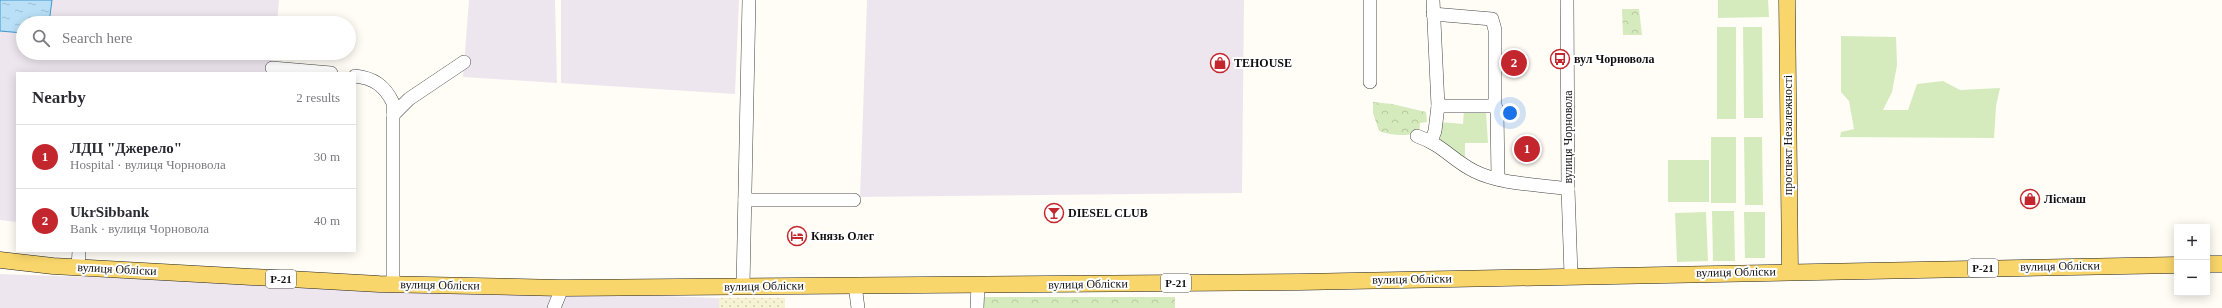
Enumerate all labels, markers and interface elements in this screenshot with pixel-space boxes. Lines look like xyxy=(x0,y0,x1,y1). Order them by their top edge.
search box xyxy=(16,16,356,60)
icon: search xyxy=(30,27,52,49)
text: Search here xyxy=(62,30,132,46)
pin: 2 xyxy=(1501,48,1527,78)
bus stop icon: вул Чорновола xyxy=(1549,48,1571,70)
shop icon: TEHOUSE xyxy=(1209,52,1231,74)
place label: вул Чорновола xyxy=(1574,52,1655,66)
place label: TEHOUSE xyxy=(1234,56,1292,70)
street label: проспект Незалежності xyxy=(1781,74,1795,195)
text: Nearby xyxy=(32,88,86,107)
text: 2 results xyxy=(296,90,340,105)
street label: вулиця Чорновола xyxy=(1561,90,1575,184)
your location xyxy=(1500,103,1520,123)
pin: 1 xyxy=(1514,134,1540,164)
text: ЛДЦ "Джерело" xyxy=(70,140,182,156)
text: 1 xyxy=(42,149,48,164)
text: 30 m xyxy=(314,149,340,164)
text: Hospital · вулиця Чорновола xyxy=(70,157,226,172)
shop icon: Лісмаш xyxy=(2019,188,2041,210)
place label: Лісмаш xyxy=(2044,192,2086,206)
bar icon: DIESEL CLUB xyxy=(1043,202,1065,224)
text: UkrSibbank xyxy=(70,204,149,220)
place label: DIESEL CLUB xyxy=(1068,206,1148,220)
text: 2 xyxy=(42,213,48,228)
text: 40 m xyxy=(314,213,340,228)
text: Bank · вулиця Чорновола xyxy=(70,221,209,236)
map controls xyxy=(2174,224,2210,296)
button: + xyxy=(2174,224,2210,260)
hotel icon: Князь Олег xyxy=(786,225,808,247)
place label: Князь Олег xyxy=(811,229,875,243)
street label: вулиця Обліски xyxy=(2020,258,2100,274)
road number: Р-21 xyxy=(1968,259,1998,277)
street label: вулиця Обліски xyxy=(77,260,158,278)
button: − xyxy=(2174,260,2210,296)
street label: вулиця Обліски xyxy=(1696,264,1776,280)
road number: Р-21 xyxy=(266,270,296,288)
street label: вулиця Обліски xyxy=(1372,271,1452,287)
road number: Р-21 xyxy=(1161,274,1191,292)
street label: вулиця Обліски xyxy=(1048,276,1128,292)
street label: вулиця Обліски xyxy=(400,277,480,293)
street label: вулиця Обліски xyxy=(724,278,804,294)

